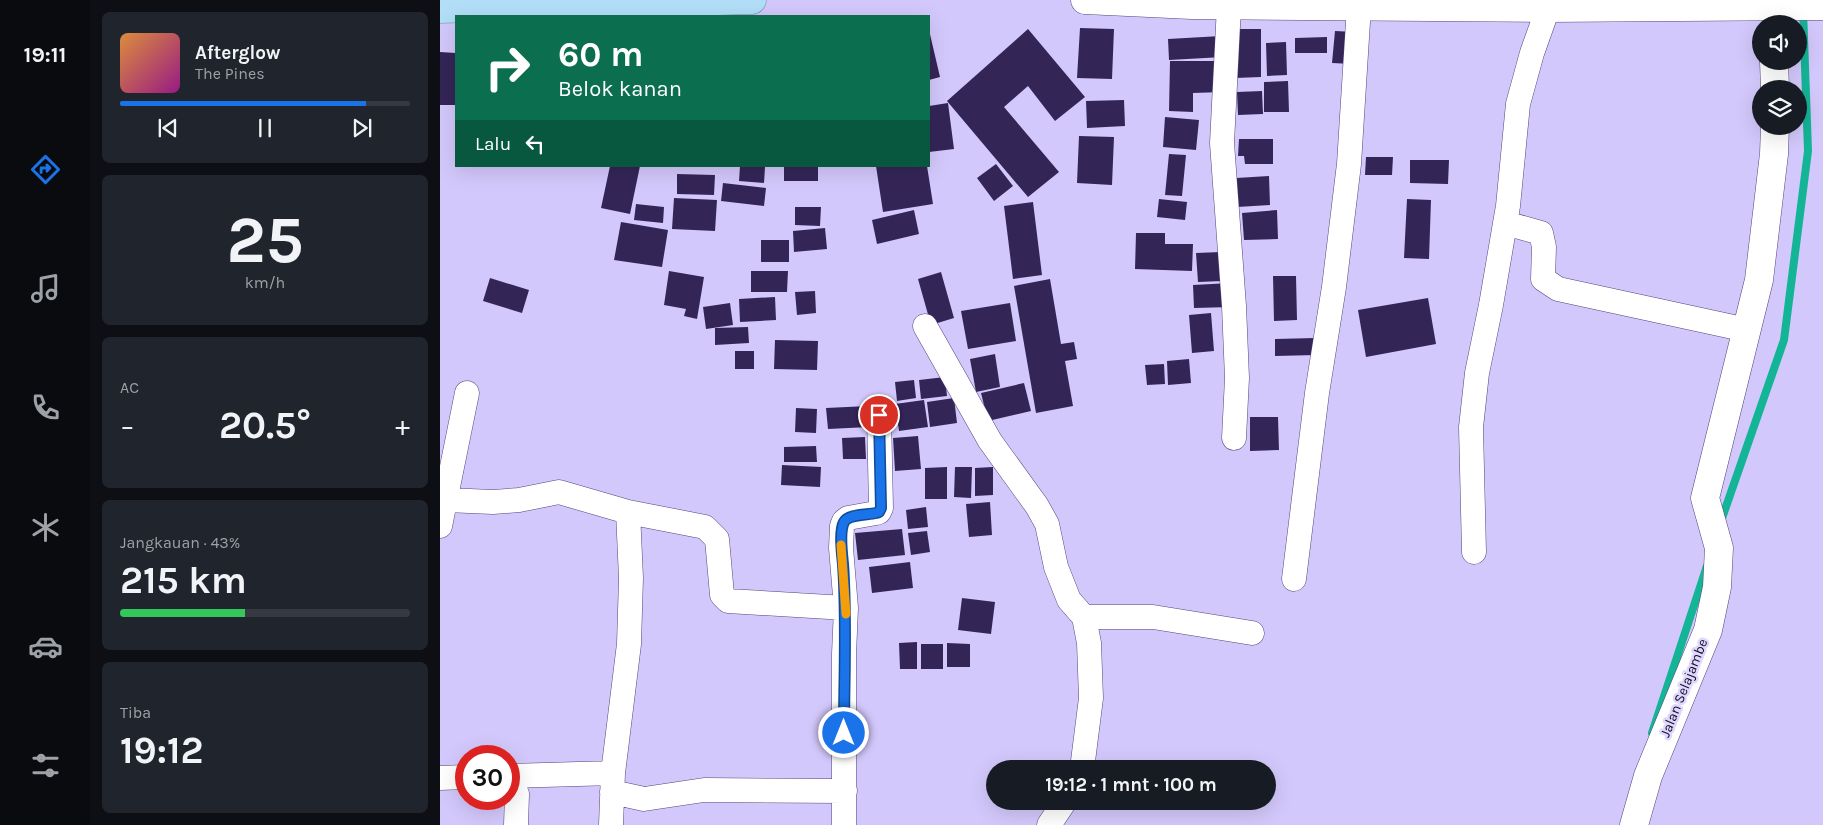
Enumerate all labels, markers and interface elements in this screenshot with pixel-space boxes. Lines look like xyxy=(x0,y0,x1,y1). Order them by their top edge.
map controls xyxy=(1752,15,1807,135)
button: sound xyxy=(1752,15,1807,70)
text: 60 m xyxy=(558,34,643,75)
icon: right xyxy=(475,35,540,100)
text: 19:11 xyxy=(24,42,66,68)
text: Afterglow xyxy=(195,42,281,64)
text: The Pines xyxy=(195,64,265,83)
text: Belok kanan xyxy=(558,76,682,102)
button: layers xyxy=(1752,80,1807,135)
icon: previous xyxy=(154,114,182,142)
icon: pause xyxy=(251,114,279,142)
icon: next xyxy=(348,114,376,142)
icon: left xyxy=(521,130,549,158)
text: Lalu xyxy=(475,133,511,155)
icon: directions xyxy=(28,152,63,187)
text: 25 xyxy=(226,202,304,278)
icon: music xyxy=(28,271,63,306)
text: km/h xyxy=(245,273,285,292)
text: AC xyxy=(120,378,139,397)
icon: phone xyxy=(28,390,63,425)
pin xyxy=(858,394,900,436)
icon: arrive xyxy=(865,401,893,429)
text: 20.5° xyxy=(219,403,311,448)
text: − xyxy=(120,409,135,442)
text: + xyxy=(395,409,410,442)
icon: climate xyxy=(28,510,63,545)
text: Jangkauan · 43% xyxy=(120,533,240,552)
text: 215 km xyxy=(120,558,247,603)
icon: car xyxy=(28,629,63,664)
street label: Jalan Selajambe xyxy=(1657,636,1711,740)
text: Tiba xyxy=(120,703,151,722)
position arrow xyxy=(817,706,869,758)
text: 19:12 xyxy=(120,728,204,773)
speed limit sign: 30 xyxy=(455,745,520,810)
icon: filters xyxy=(28,748,63,783)
text: 19:12 · 1 mnt · 100 m xyxy=(1045,774,1217,796)

